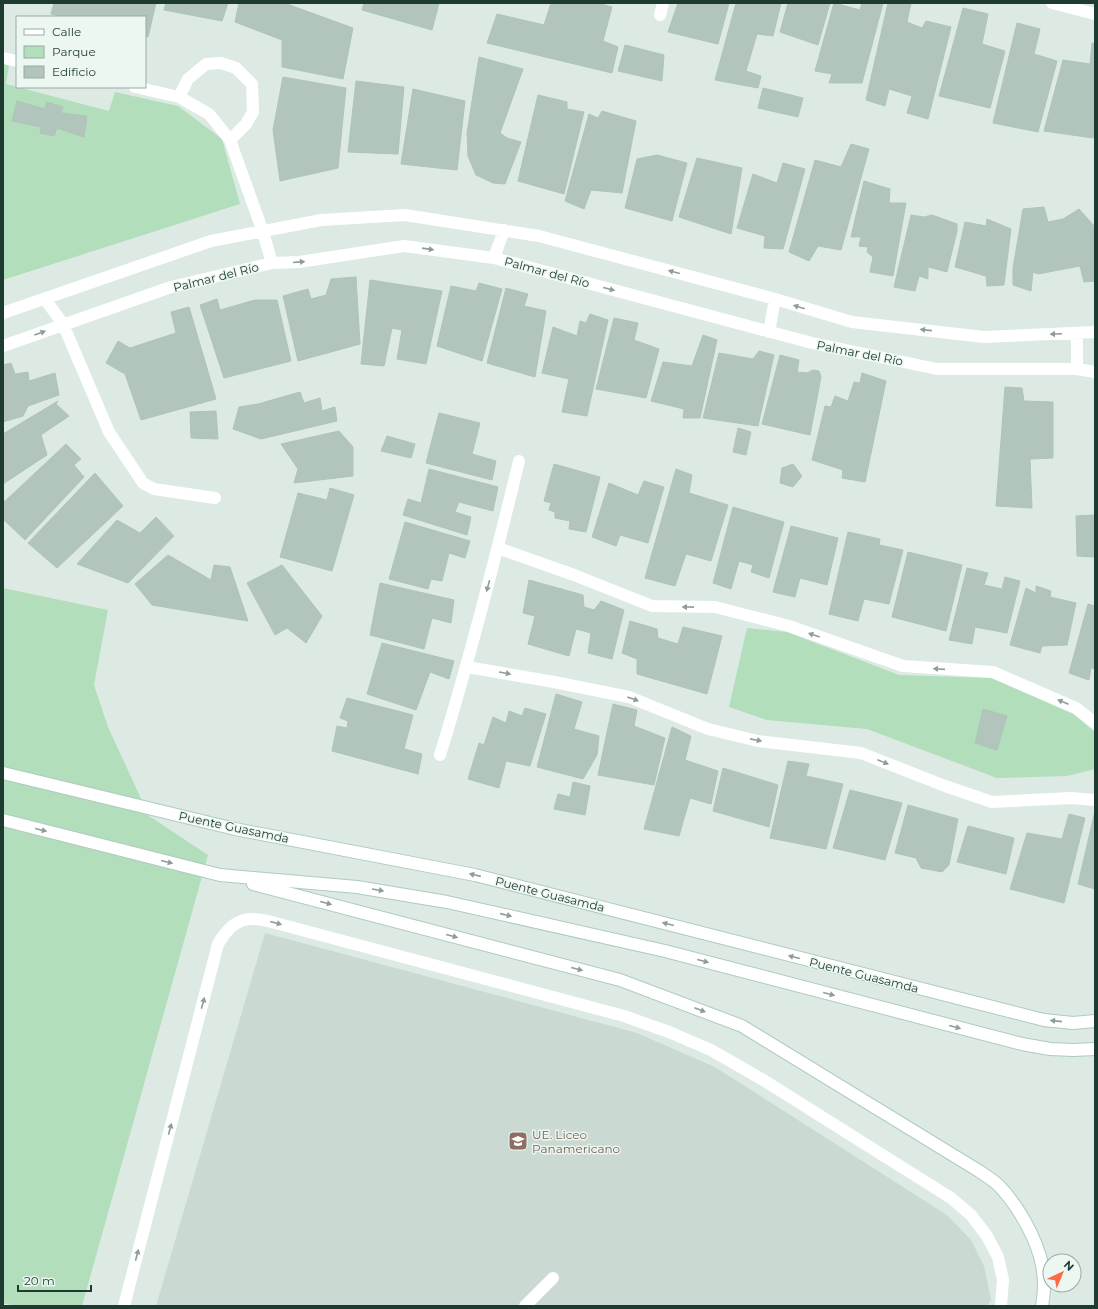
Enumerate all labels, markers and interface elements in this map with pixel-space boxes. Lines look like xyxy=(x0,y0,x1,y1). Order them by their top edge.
legend xyxy=(16,16,146,88)
text: Calle xyxy=(52,24,81,39)
text: Parque xyxy=(52,44,96,59)
text: Edificio xyxy=(52,64,96,79)
one-way arrow xyxy=(422,246,434,252)
street label: Palmar del Río xyxy=(503,253,591,291)
one-way arrow xyxy=(293,258,305,265)
street label: Palmar del Río xyxy=(172,259,260,295)
one-way arrow xyxy=(668,269,680,275)
one-way arrow xyxy=(603,286,615,292)
one-way arrow xyxy=(793,304,805,310)
one-way arrow xyxy=(920,327,932,334)
one-way arrow xyxy=(34,329,46,335)
one-way arrow xyxy=(1050,330,1062,337)
street label: Palmar del Río xyxy=(816,337,904,369)
one-way arrow xyxy=(485,580,491,592)
one-way arrow xyxy=(681,604,694,610)
one-way arrow xyxy=(808,632,820,638)
one-way arrow xyxy=(933,665,945,672)
one-way arrow xyxy=(499,671,512,677)
one-way arrow xyxy=(627,696,639,702)
one-way arrow xyxy=(1057,699,1068,705)
one-way arrow xyxy=(750,737,762,743)
one-way arrow xyxy=(878,759,889,765)
street label: Puente Guasamda xyxy=(177,808,291,846)
one-way arrow xyxy=(35,827,47,833)
one-way arrow xyxy=(161,859,173,865)
one-way arrow xyxy=(468,871,481,877)
street label: Puente Guasamda xyxy=(494,873,606,915)
one-way arrow xyxy=(372,888,384,894)
one-way arrow xyxy=(320,900,332,906)
one-way arrow xyxy=(500,913,512,919)
one-way arrow xyxy=(269,921,282,927)
one-way arrow xyxy=(662,921,675,927)
one-way arrow xyxy=(446,933,458,939)
one-way arrow xyxy=(788,953,800,959)
street label: Puente Guasamda xyxy=(808,954,920,996)
one-way arrow xyxy=(697,958,709,964)
one-way arrow xyxy=(571,966,584,972)
one-way arrow xyxy=(823,991,835,997)
one-way arrow xyxy=(200,997,206,1009)
one-way arrow xyxy=(695,1008,707,1014)
one-way arrow xyxy=(1050,1018,1062,1025)
one-way arrow xyxy=(949,1024,961,1030)
one-way arrow xyxy=(167,1123,173,1135)
place label: UE. Liceo Panamericano xyxy=(532,1127,620,1156)
school or university icon: UE. Liceo Panamericano xyxy=(507,1130,529,1152)
one-way arrow xyxy=(134,1249,140,1261)
north arrow xyxy=(1042,1253,1082,1293)
text: N xyxy=(1061,1258,1077,1274)
scale bar xyxy=(18,1267,91,1293)
text: 20 m xyxy=(24,1273,55,1288)

